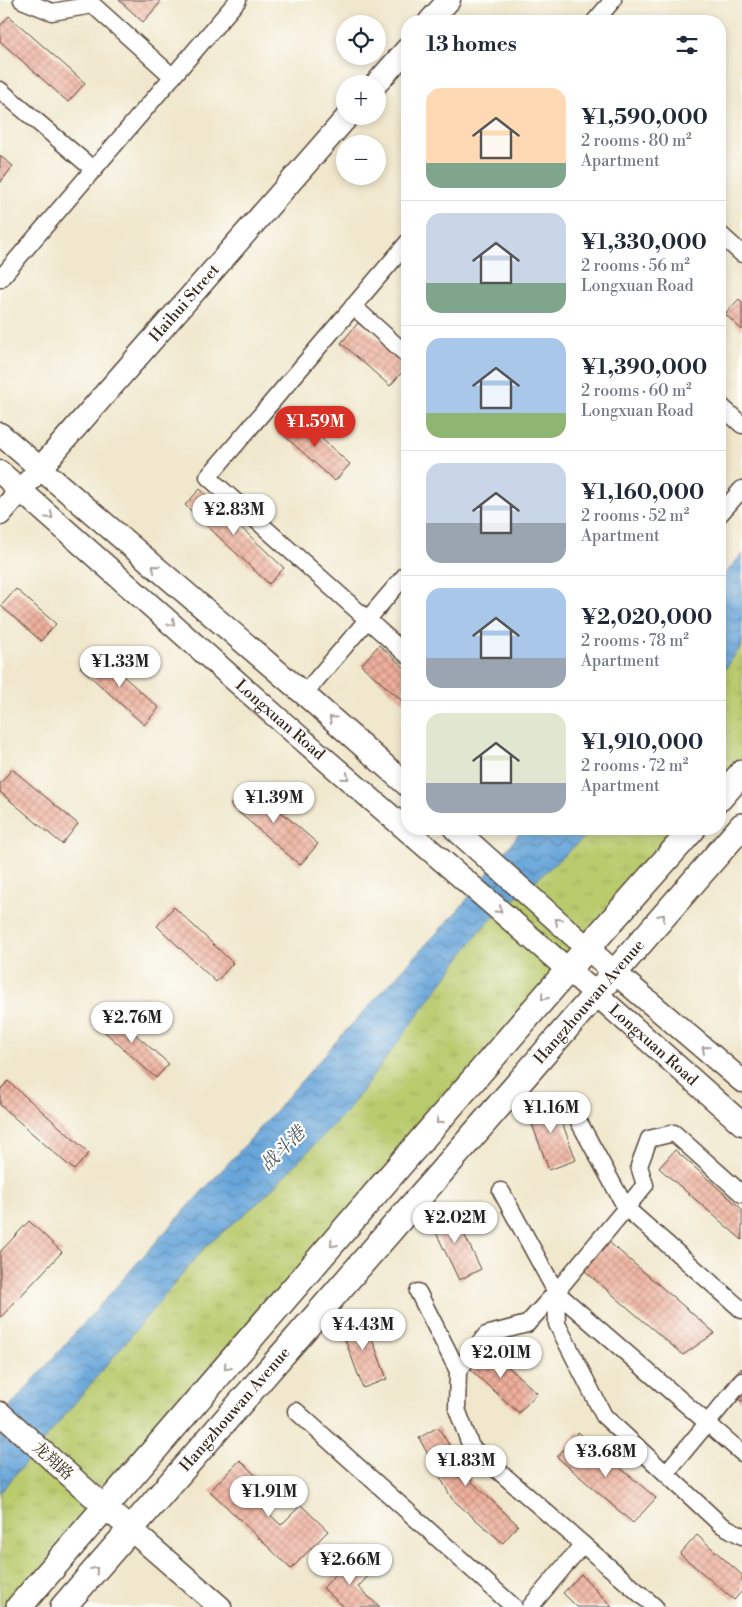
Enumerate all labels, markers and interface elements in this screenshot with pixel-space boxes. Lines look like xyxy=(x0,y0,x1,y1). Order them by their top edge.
map controls xyxy=(336,15,386,185)
button: locate xyxy=(336,15,386,65)
icon: filters xyxy=(673,31,701,59)
text: 13 homes xyxy=(426,32,517,58)
button: + xyxy=(336,75,386,125)
text: ¥1,590,000 xyxy=(581,105,708,131)
icon: home xyxy=(466,108,526,168)
text: 2 rooms · 80 m² xyxy=(581,131,692,151)
button: − xyxy=(336,135,386,185)
text: Apartment xyxy=(581,151,660,171)
text: ¥1,330,000 xyxy=(581,230,707,256)
icon: home xyxy=(466,233,526,293)
text: 2 rooms · 56 m² xyxy=(581,256,690,276)
street label: Haihui Street xyxy=(145,260,224,346)
text: Longxuan Road xyxy=(581,276,694,296)
text: ¥1,390,000 xyxy=(581,355,707,381)
icon: home xyxy=(466,358,526,418)
text: 2 rooms · 60 m² xyxy=(581,381,692,401)
text: Longxuan Road xyxy=(581,401,694,421)
pin: ¥1.59M xyxy=(274,406,356,448)
text: ¥1.59M xyxy=(285,412,345,432)
text: ¥1,160,000 xyxy=(581,480,704,506)
icon: home xyxy=(466,483,526,543)
pin: ¥2.83M xyxy=(193,494,275,536)
text: ¥2.83M xyxy=(203,500,265,520)
text: 2 rooms · 52 m² xyxy=(581,506,689,526)
one-way arrow xyxy=(44,510,53,519)
text: Apartment xyxy=(581,526,660,546)
one-way arrow xyxy=(152,564,161,573)
text: ¥2,020,000 xyxy=(581,605,712,631)
icon: home xyxy=(466,608,526,668)
one-way arrow xyxy=(166,618,175,627)
text: 2 rooms · 78 m² xyxy=(581,631,689,651)
pin: ¥1.33M xyxy=(79,646,161,688)
text: Apartment xyxy=(581,651,660,671)
text: ¥1.33M xyxy=(91,652,149,672)
street label: Longxuan Road xyxy=(231,675,329,765)
one-way arrow xyxy=(329,716,338,725)
text: ¥1,910,000 xyxy=(581,730,703,756)
icon: home xyxy=(466,733,526,793)
text: 2 rooms · 72 m² xyxy=(581,756,688,776)
one-way arrow xyxy=(340,772,349,780)
text: Apartment xyxy=(581,776,660,796)
pin: ¥1.39M xyxy=(233,782,315,824)
text: ¥1.39M xyxy=(245,788,304,808)
one-way arrow xyxy=(493,905,502,914)
one-way arrow xyxy=(656,914,665,923)
one-way arrow xyxy=(555,918,564,927)
street label: Hangzhouwan Avenue xyxy=(529,935,649,1068)
one-way arrow xyxy=(541,992,550,1001)
street label: Longxuan Road xyxy=(605,1000,702,1090)
pin: ¥2.76M xyxy=(91,1002,173,1044)
text: ¥2.76M xyxy=(102,1008,162,1028)
one-way arrow xyxy=(702,1046,711,1055)
pin: ¥1.16M xyxy=(510,1092,592,1134)
text: ¥1.16M xyxy=(523,1098,579,1118)
one-way arrow xyxy=(435,1115,444,1124)
water label: 战斗港 xyxy=(256,1120,312,1176)
pin: ¥2.02M xyxy=(414,1202,496,1244)
text: ¥2.02M xyxy=(424,1208,486,1228)
one-way arrow xyxy=(330,1238,338,1247)
pin: ¥4.43M xyxy=(322,1308,404,1351)
text: ¥4.43M xyxy=(332,1315,394,1335)
pin: ¥2.01M xyxy=(460,1336,542,1379)
street label: Hangzhouwan Avenue xyxy=(175,1343,295,1476)
text: ¥2.01M xyxy=(471,1343,531,1363)
one-way arrow xyxy=(223,1362,232,1371)
pin: ¥3.68M xyxy=(565,1436,647,1478)
street label: 龙翔路 xyxy=(28,1438,78,1484)
text: ¥3.68M xyxy=(575,1442,637,1462)
pin: ¥1.83M xyxy=(425,1444,507,1487)
text: ¥1.83M xyxy=(436,1451,496,1471)
pin: ¥1.91M xyxy=(228,1476,310,1518)
text: ¥1.91M xyxy=(241,1482,297,1502)
pin: ¥2.66M xyxy=(309,1544,391,1586)
text: ¥2.66M xyxy=(319,1550,381,1570)
one-way arrow xyxy=(90,1567,99,1576)

